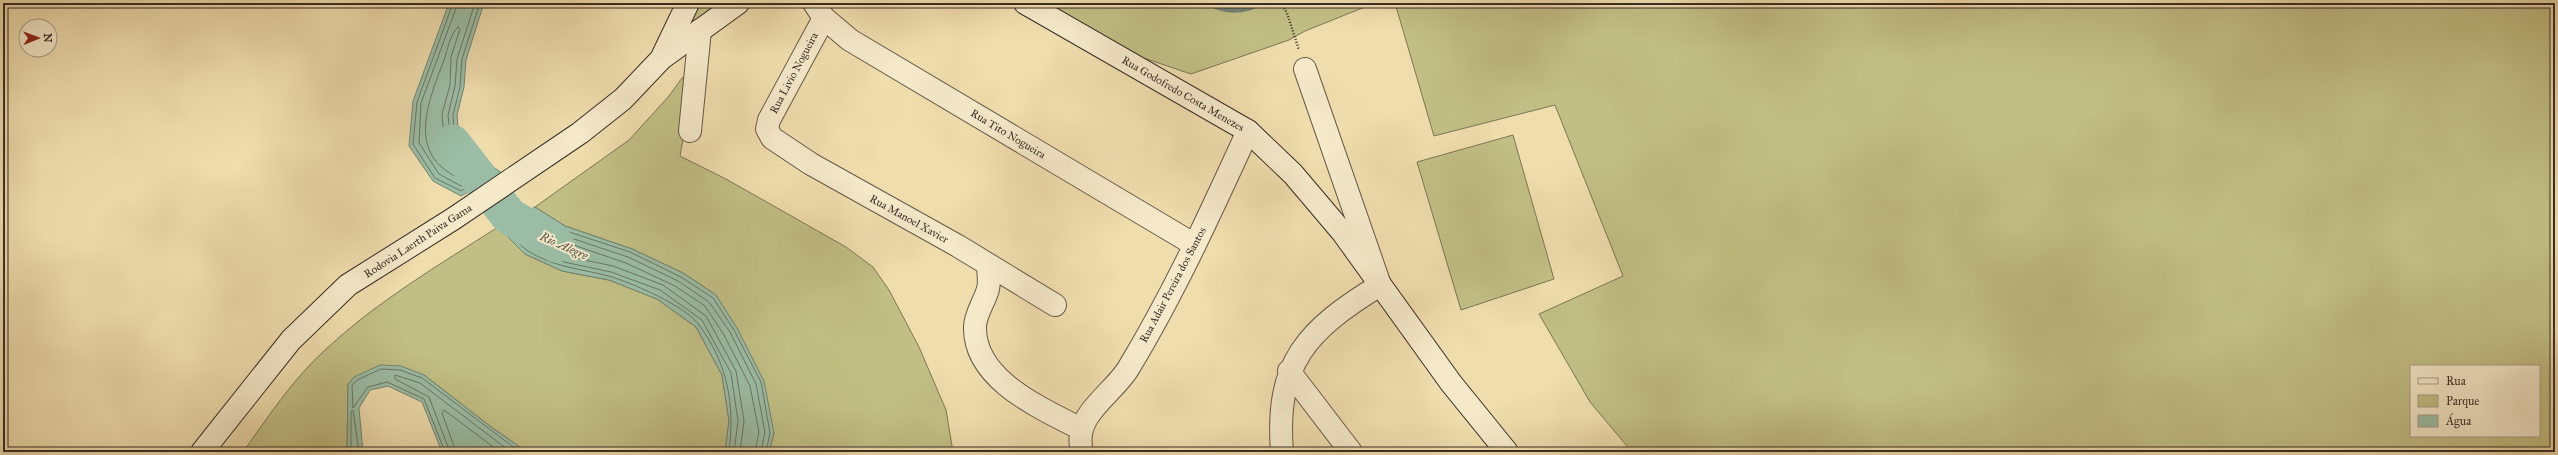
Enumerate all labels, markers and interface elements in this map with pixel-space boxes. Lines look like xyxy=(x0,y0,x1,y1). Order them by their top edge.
north arrow xyxy=(18,18,58,58)
street label: Rua Livio Nogueira xyxy=(767,30,821,116)
text: N xyxy=(41,33,54,43)
street label: Rua Godofredo Costa Menezes xyxy=(1119,54,1247,134)
street label: Rua Tito Nogueira xyxy=(968,106,1048,162)
street label: Rua Manoel Xavier xyxy=(867,192,951,246)
street label: Rodovia Laerth Paiva Gama xyxy=(362,201,475,281)
street label: Rua Adair Pereira dos Santos xyxy=(1137,225,1209,345)
water label: Rio Alegre xyxy=(537,229,590,263)
legend xyxy=(2410,365,2540,437)
text: Rua xyxy=(2446,374,2467,388)
text: Parque xyxy=(2446,394,2479,409)
text: Água xyxy=(2445,413,2472,429)

